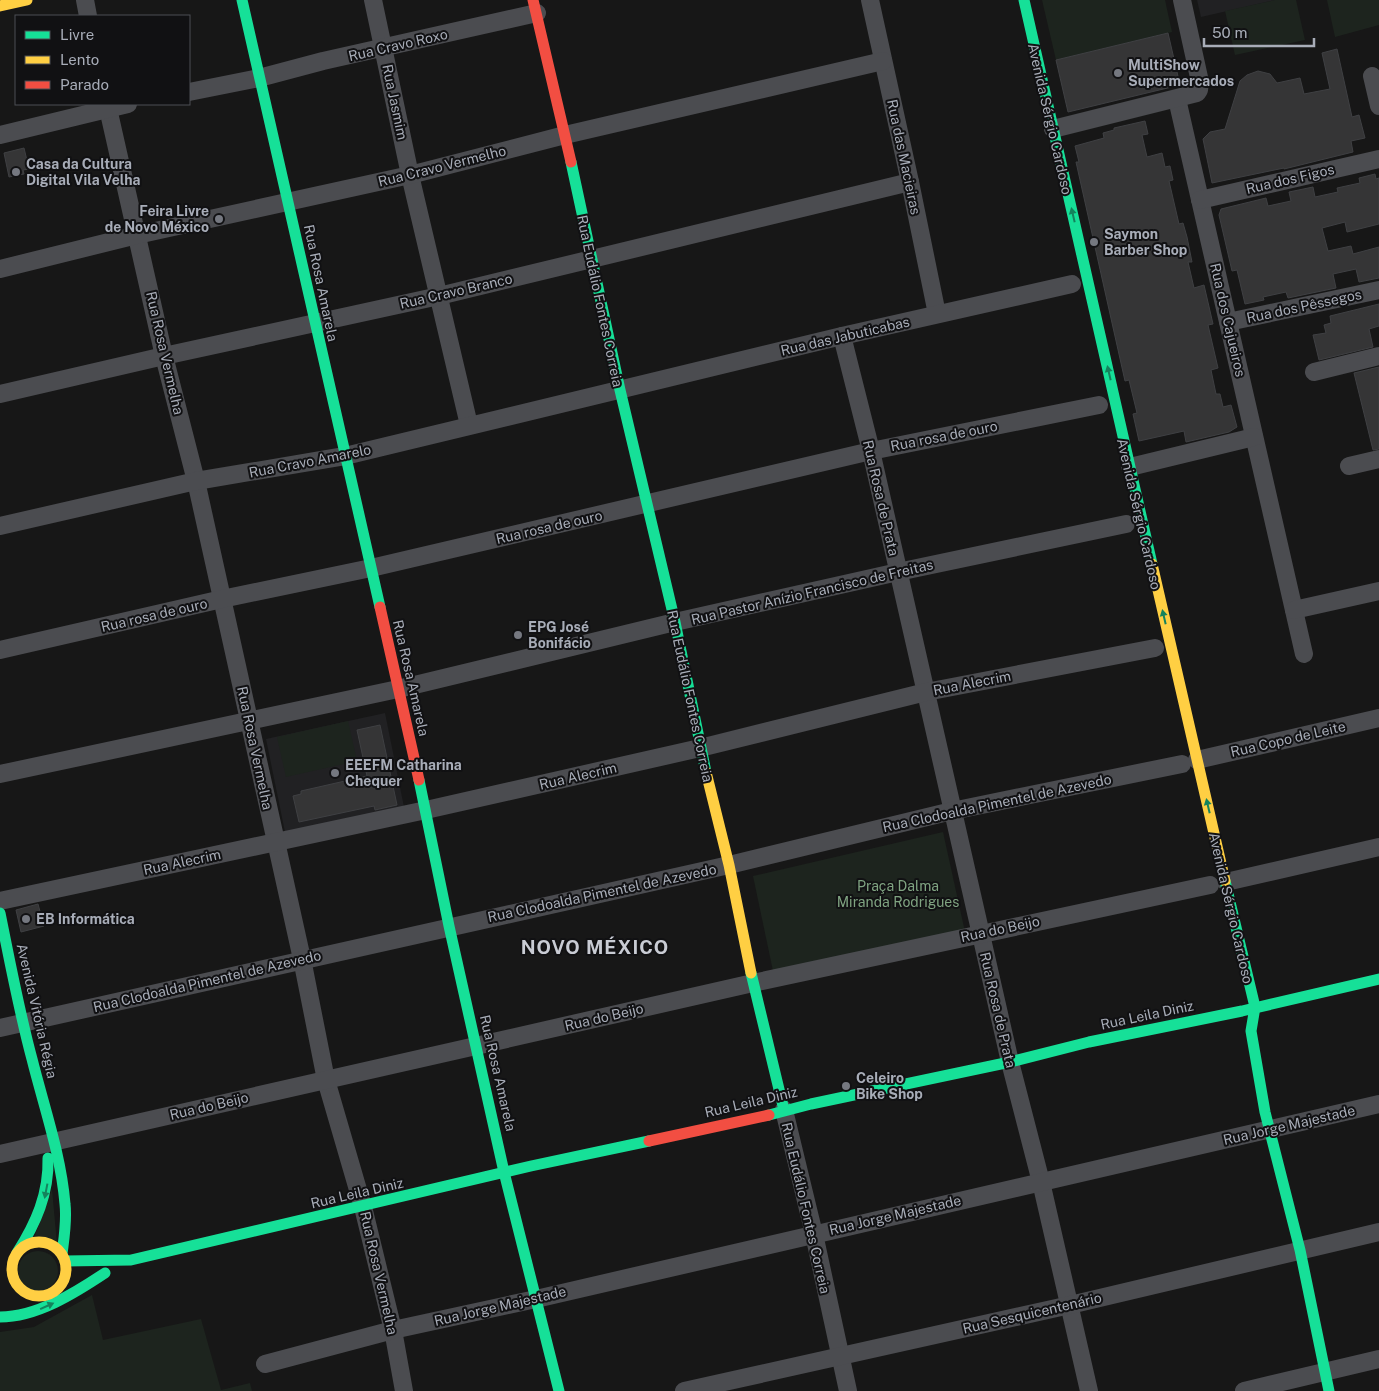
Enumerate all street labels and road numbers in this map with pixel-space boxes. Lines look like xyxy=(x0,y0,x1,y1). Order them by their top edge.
street label: Rua Cravo Roxo xyxy=(347,26,449,64)
street label: Avenida Sérgio Cardoso xyxy=(1025,42,1075,196)
street label: Rua Jasmim xyxy=(379,63,411,141)
street label: Rua das Macieiras xyxy=(884,98,924,216)
street label: Rua Cravo Vermelho xyxy=(376,142,508,190)
street label: Rua dos Figos xyxy=(1244,161,1336,197)
street label: Rua Eudálio Fontes Correia xyxy=(574,214,626,388)
street label: Rua Rosa Amarela xyxy=(301,223,341,343)
street label: Rua dos Cajueiros xyxy=(1207,262,1249,378)
street label: Rua Cravo Branco xyxy=(398,270,514,312)
street label: Rua dos Pêssegos xyxy=(1245,286,1363,326)
street label: Rua Rosa Vermelha xyxy=(143,290,187,416)
street label: Rua das Jabuticabas xyxy=(779,313,911,359)
street label: Rua rosa de ouro xyxy=(889,418,999,454)
street label: Avenida Sérgio Cardoso xyxy=(1114,437,1164,591)
street label: Rua Rosa de Prata xyxy=(860,439,902,557)
street label: Rua Cravo Amarelo xyxy=(248,441,372,481)
street label: Rua rosa de ouro xyxy=(494,507,604,547)
street label: Rua Pastor Anízio Francisco de Freitas xyxy=(690,556,934,628)
street label: Rua rosa de ouro xyxy=(99,595,209,635)
street label: Rua Eudálio Fontes Correia xyxy=(664,609,716,783)
street label: Rua Rosa Amarela xyxy=(390,618,432,738)
street label: Rua Alecrim xyxy=(932,668,1012,698)
street label: Rua Rosa Vermelha xyxy=(234,685,276,811)
street label: Rua Copo de Leite xyxy=(1229,718,1347,760)
street label: Rua Alecrim xyxy=(538,759,618,793)
street label: Rua Clodoalda Pimentel de Azevedo xyxy=(881,771,1113,835)
street label: Avenida Sérgio Cardoso xyxy=(1206,831,1256,985)
street label: Rua Alecrim xyxy=(142,846,222,878)
street label: Rua Clodoalda Pimentel de Azevedo xyxy=(486,861,718,925)
street label: Rua do Beijo xyxy=(959,913,1041,945)
street label: Avenida Vitória Régia xyxy=(14,942,60,1080)
street label: Rua Clodoalda Pimentel de Azevedo xyxy=(91,947,323,1015)
street label: Rua Rosa de Prata xyxy=(977,951,1019,1069)
street label: Rua Leila Diniz xyxy=(1099,997,1195,1033)
street label: Rua do Beijo xyxy=(563,1000,645,1034)
street label: Rua Rosa Amarela xyxy=(477,1013,519,1133)
street label: Rua Leila Diniz xyxy=(703,1083,799,1120)
street label: Rua do Beijo xyxy=(168,1089,250,1123)
street label: Rua Jorge Majestade xyxy=(1221,1102,1357,1148)
street label: Rua Eudálio Fontes Correia xyxy=(779,1121,833,1295)
street label: Rua Leila Diniz xyxy=(309,1174,405,1211)
street label: Rua Jorge Majestade xyxy=(827,1192,963,1238)
street label: Rua Rosa Vermelha xyxy=(357,1210,401,1336)
street label: Rua Jorge Majestade xyxy=(432,1283,568,1329)
street label: Rua Sesquicentenário xyxy=(961,1289,1103,1337)

